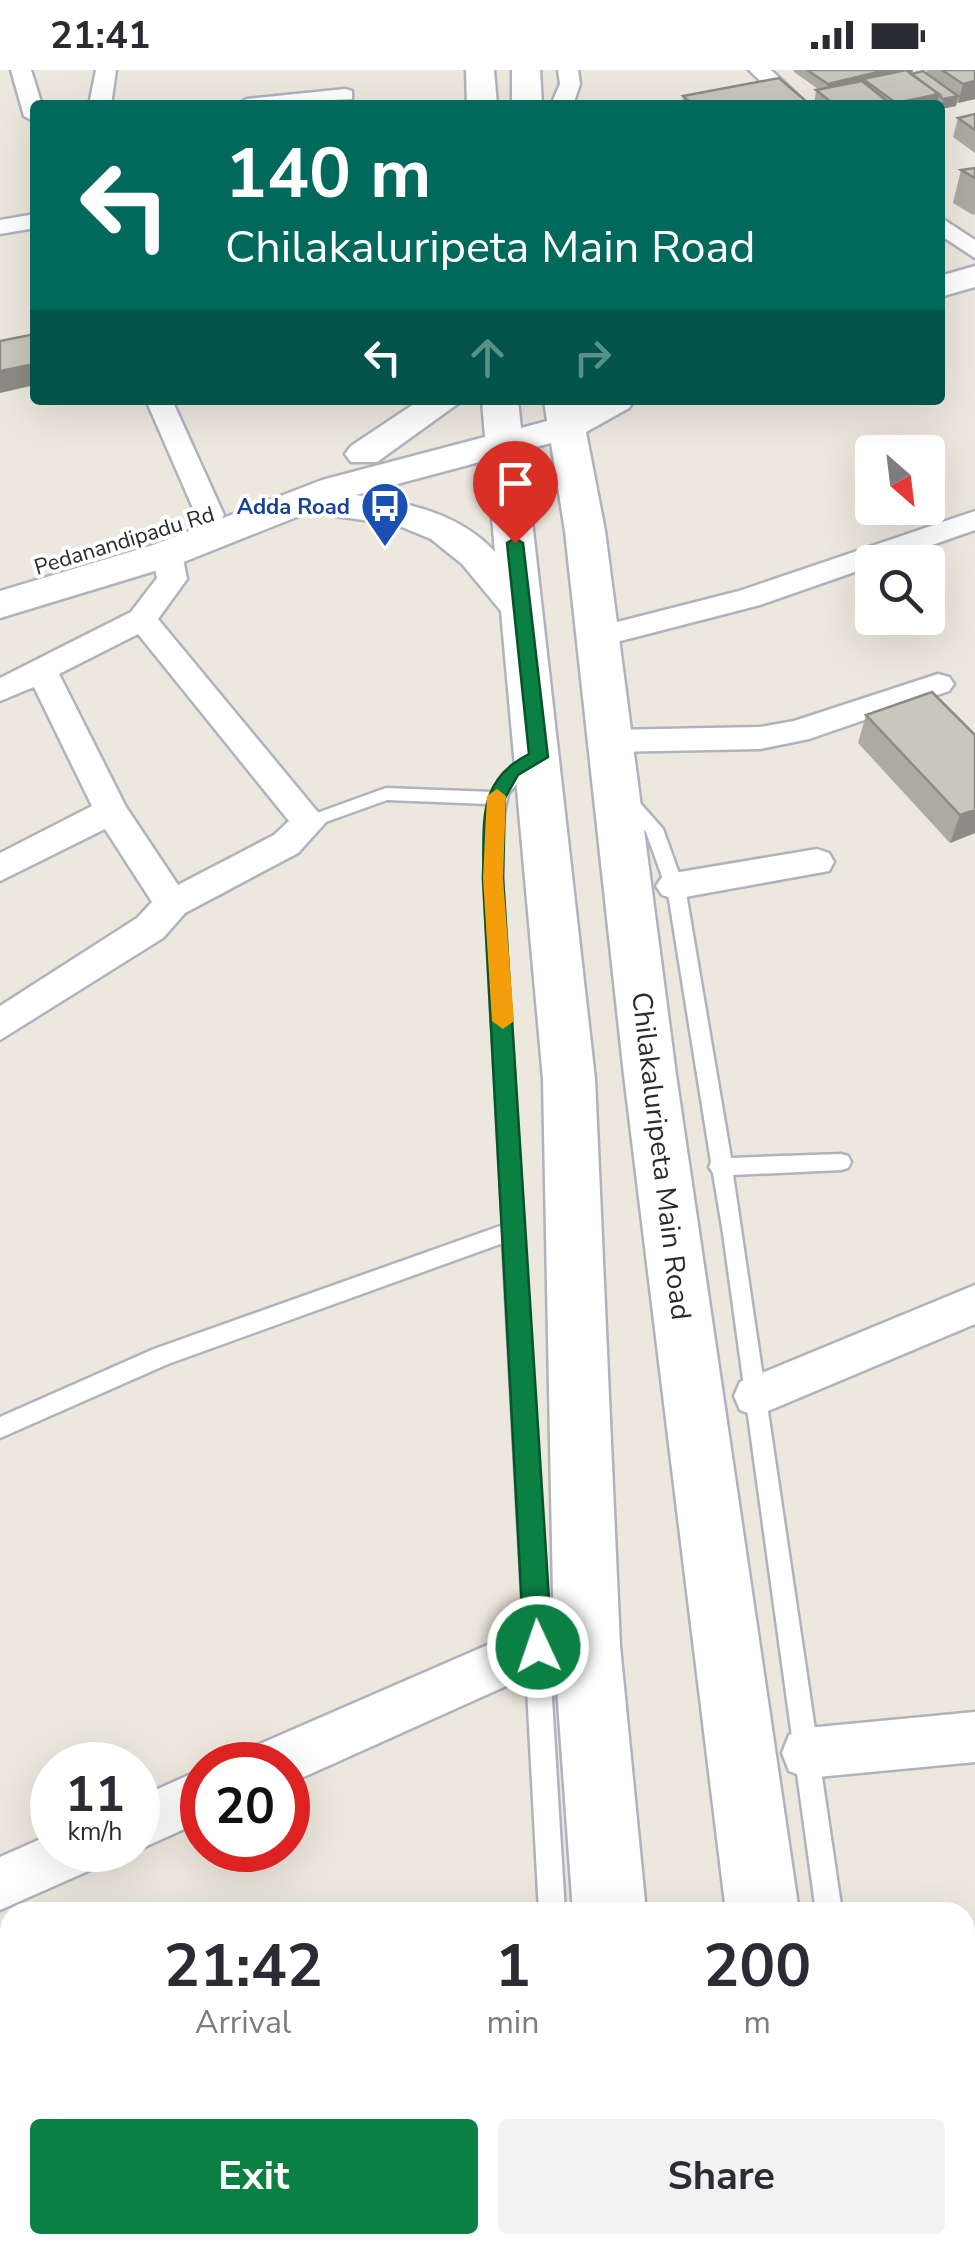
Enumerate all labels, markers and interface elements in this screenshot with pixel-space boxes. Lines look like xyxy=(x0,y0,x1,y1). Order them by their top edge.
text: 21:41 xyxy=(50,10,151,61)
text: 140 m xyxy=(225,126,431,222)
icon: left xyxy=(60,140,190,270)
text: Chilakaluripeta Main Road xyxy=(225,217,756,278)
icon: left xyxy=(355,330,410,385)
icon: ahead xyxy=(460,330,515,385)
icon: right xyxy=(565,330,620,385)
north arrow xyxy=(855,435,945,525)
map controls xyxy=(855,435,945,635)
pin xyxy=(473,441,558,544)
icon: arrive xyxy=(488,456,543,511)
bus stop icon: Adda Road xyxy=(359,480,411,548)
place label: Adda Road xyxy=(237,492,350,522)
street label: Pedanandipadu Rd xyxy=(31,499,218,583)
button: search xyxy=(855,545,945,635)
street label: Chilakaluripeta Main Road xyxy=(622,990,700,1322)
position arrow xyxy=(486,1595,590,1699)
speed limit sign: 20 xyxy=(180,1742,310,1872)
text: 11 xyxy=(65,1760,125,1829)
text: km/h xyxy=(67,1815,123,1849)
text: 21:42 xyxy=(164,1925,323,2007)
text: 1 xyxy=(495,1925,531,2007)
text: 200 xyxy=(703,1925,811,2007)
text: Arrival xyxy=(195,2001,291,2044)
text: min xyxy=(486,2001,539,2044)
text: m xyxy=(743,2001,771,2044)
button: Exit xyxy=(30,2119,478,2234)
button: Share xyxy=(498,2119,945,2234)

